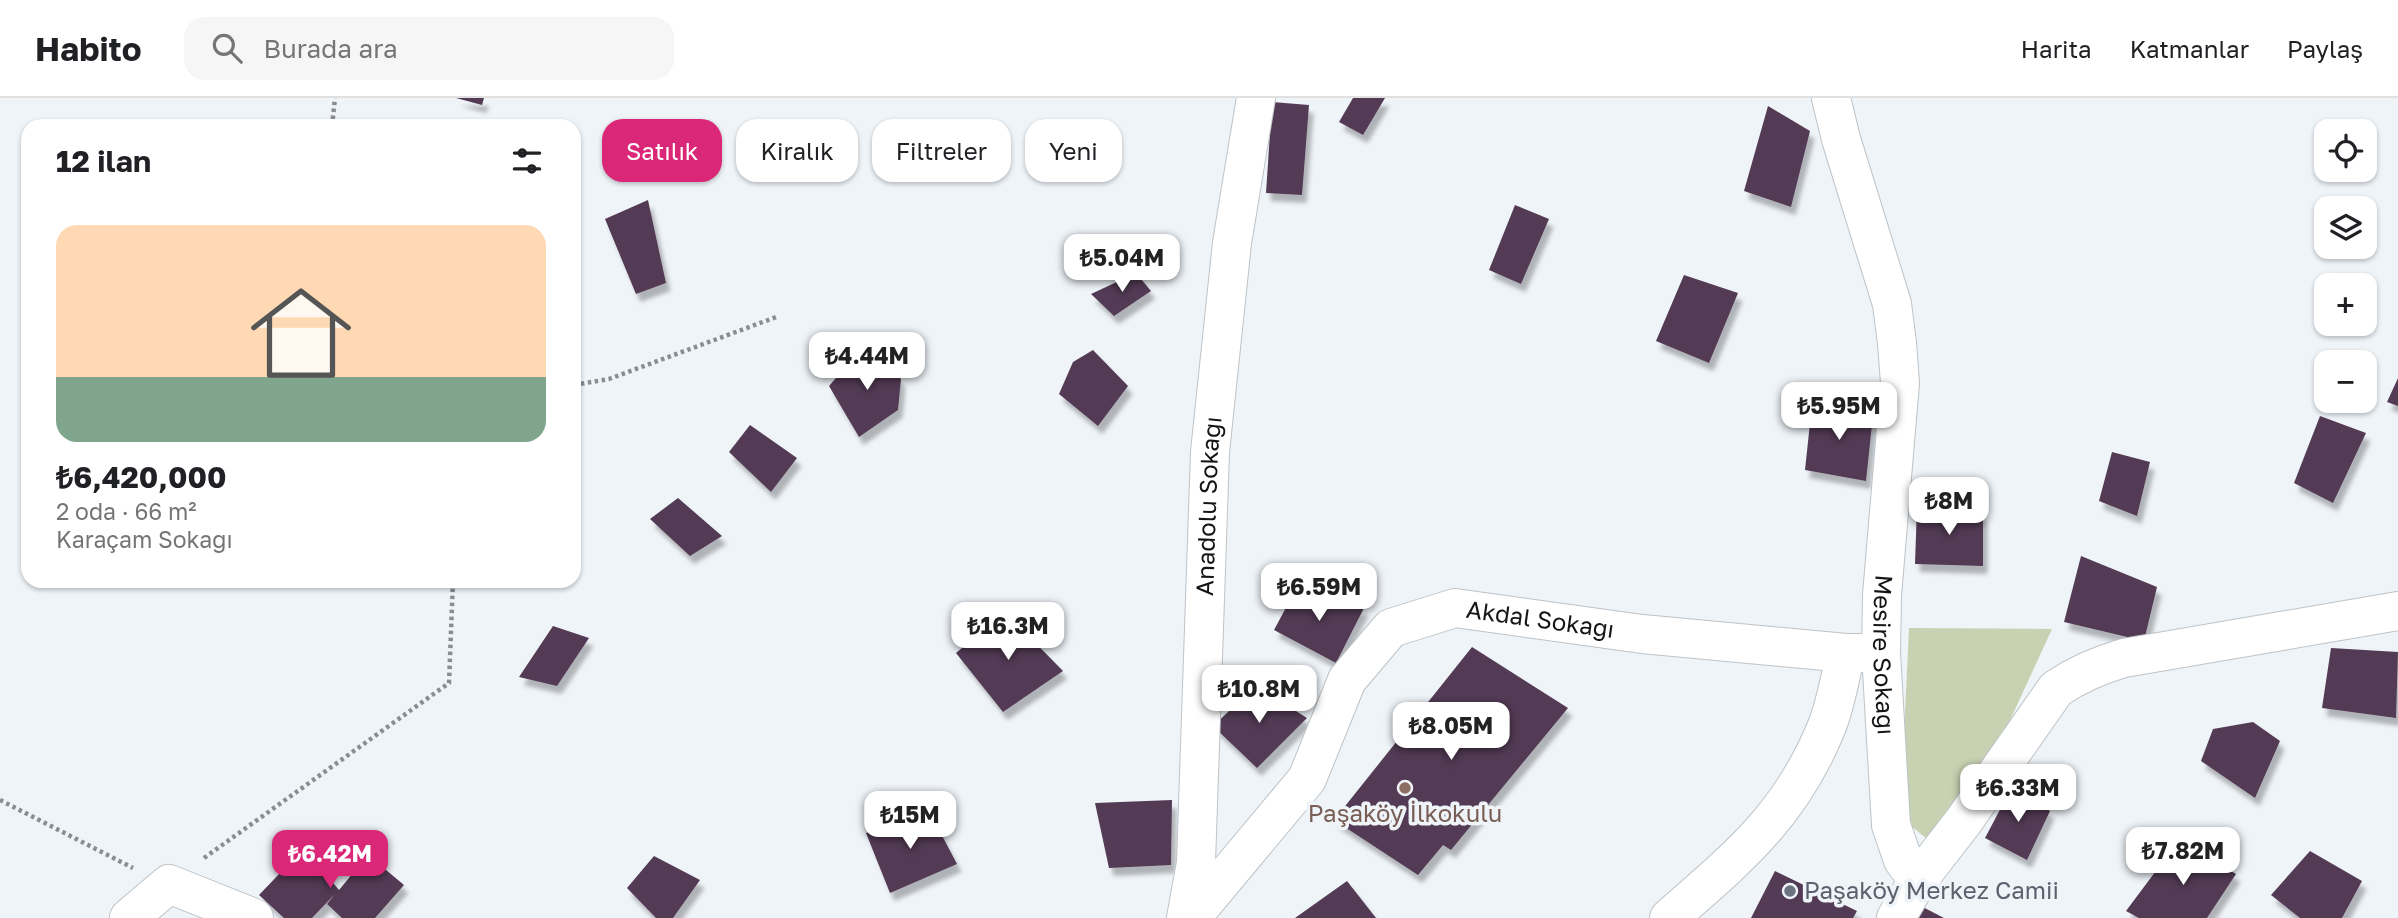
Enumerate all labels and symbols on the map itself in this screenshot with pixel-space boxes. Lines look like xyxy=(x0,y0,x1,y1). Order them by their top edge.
pin: ₺5.04M xyxy=(1065,234,1179,294)
pin: ₺4.44M xyxy=(810,332,924,392)
pin: ₺5.95M xyxy=(1782,382,1896,442)
street label: Anadolu Sokağı xyxy=(1189,415,1227,596)
pin: ₺8M xyxy=(1915,478,1983,537)
pin: ₺6.59M xyxy=(1262,564,1376,623)
street label: Mesire Sokağı xyxy=(1868,574,1902,736)
street label: Akdal Sokağı xyxy=(1465,594,1616,643)
pin: ₺16.3M xyxy=(951,602,1065,662)
pin: ₺10.8M xyxy=(1202,666,1316,725)
pin: ₺8.05M xyxy=(1394,702,1508,762)
pin: ₺6.33M xyxy=(1961,764,2075,824)
marker: Paşaköy İlkokulu xyxy=(1397,780,1413,796)
pin: ₺15M xyxy=(869,792,951,851)
place label: Paşaköy İlkokulu xyxy=(1308,798,1502,827)
pin: ₺7.82M xyxy=(2126,828,2240,887)
pin: ₺6.42M xyxy=(273,830,387,890)
place label: Paşaköy Merkez Camii xyxy=(1804,875,2059,904)
marker: Paşaköy Merkez Camii xyxy=(1782,883,1798,899)

